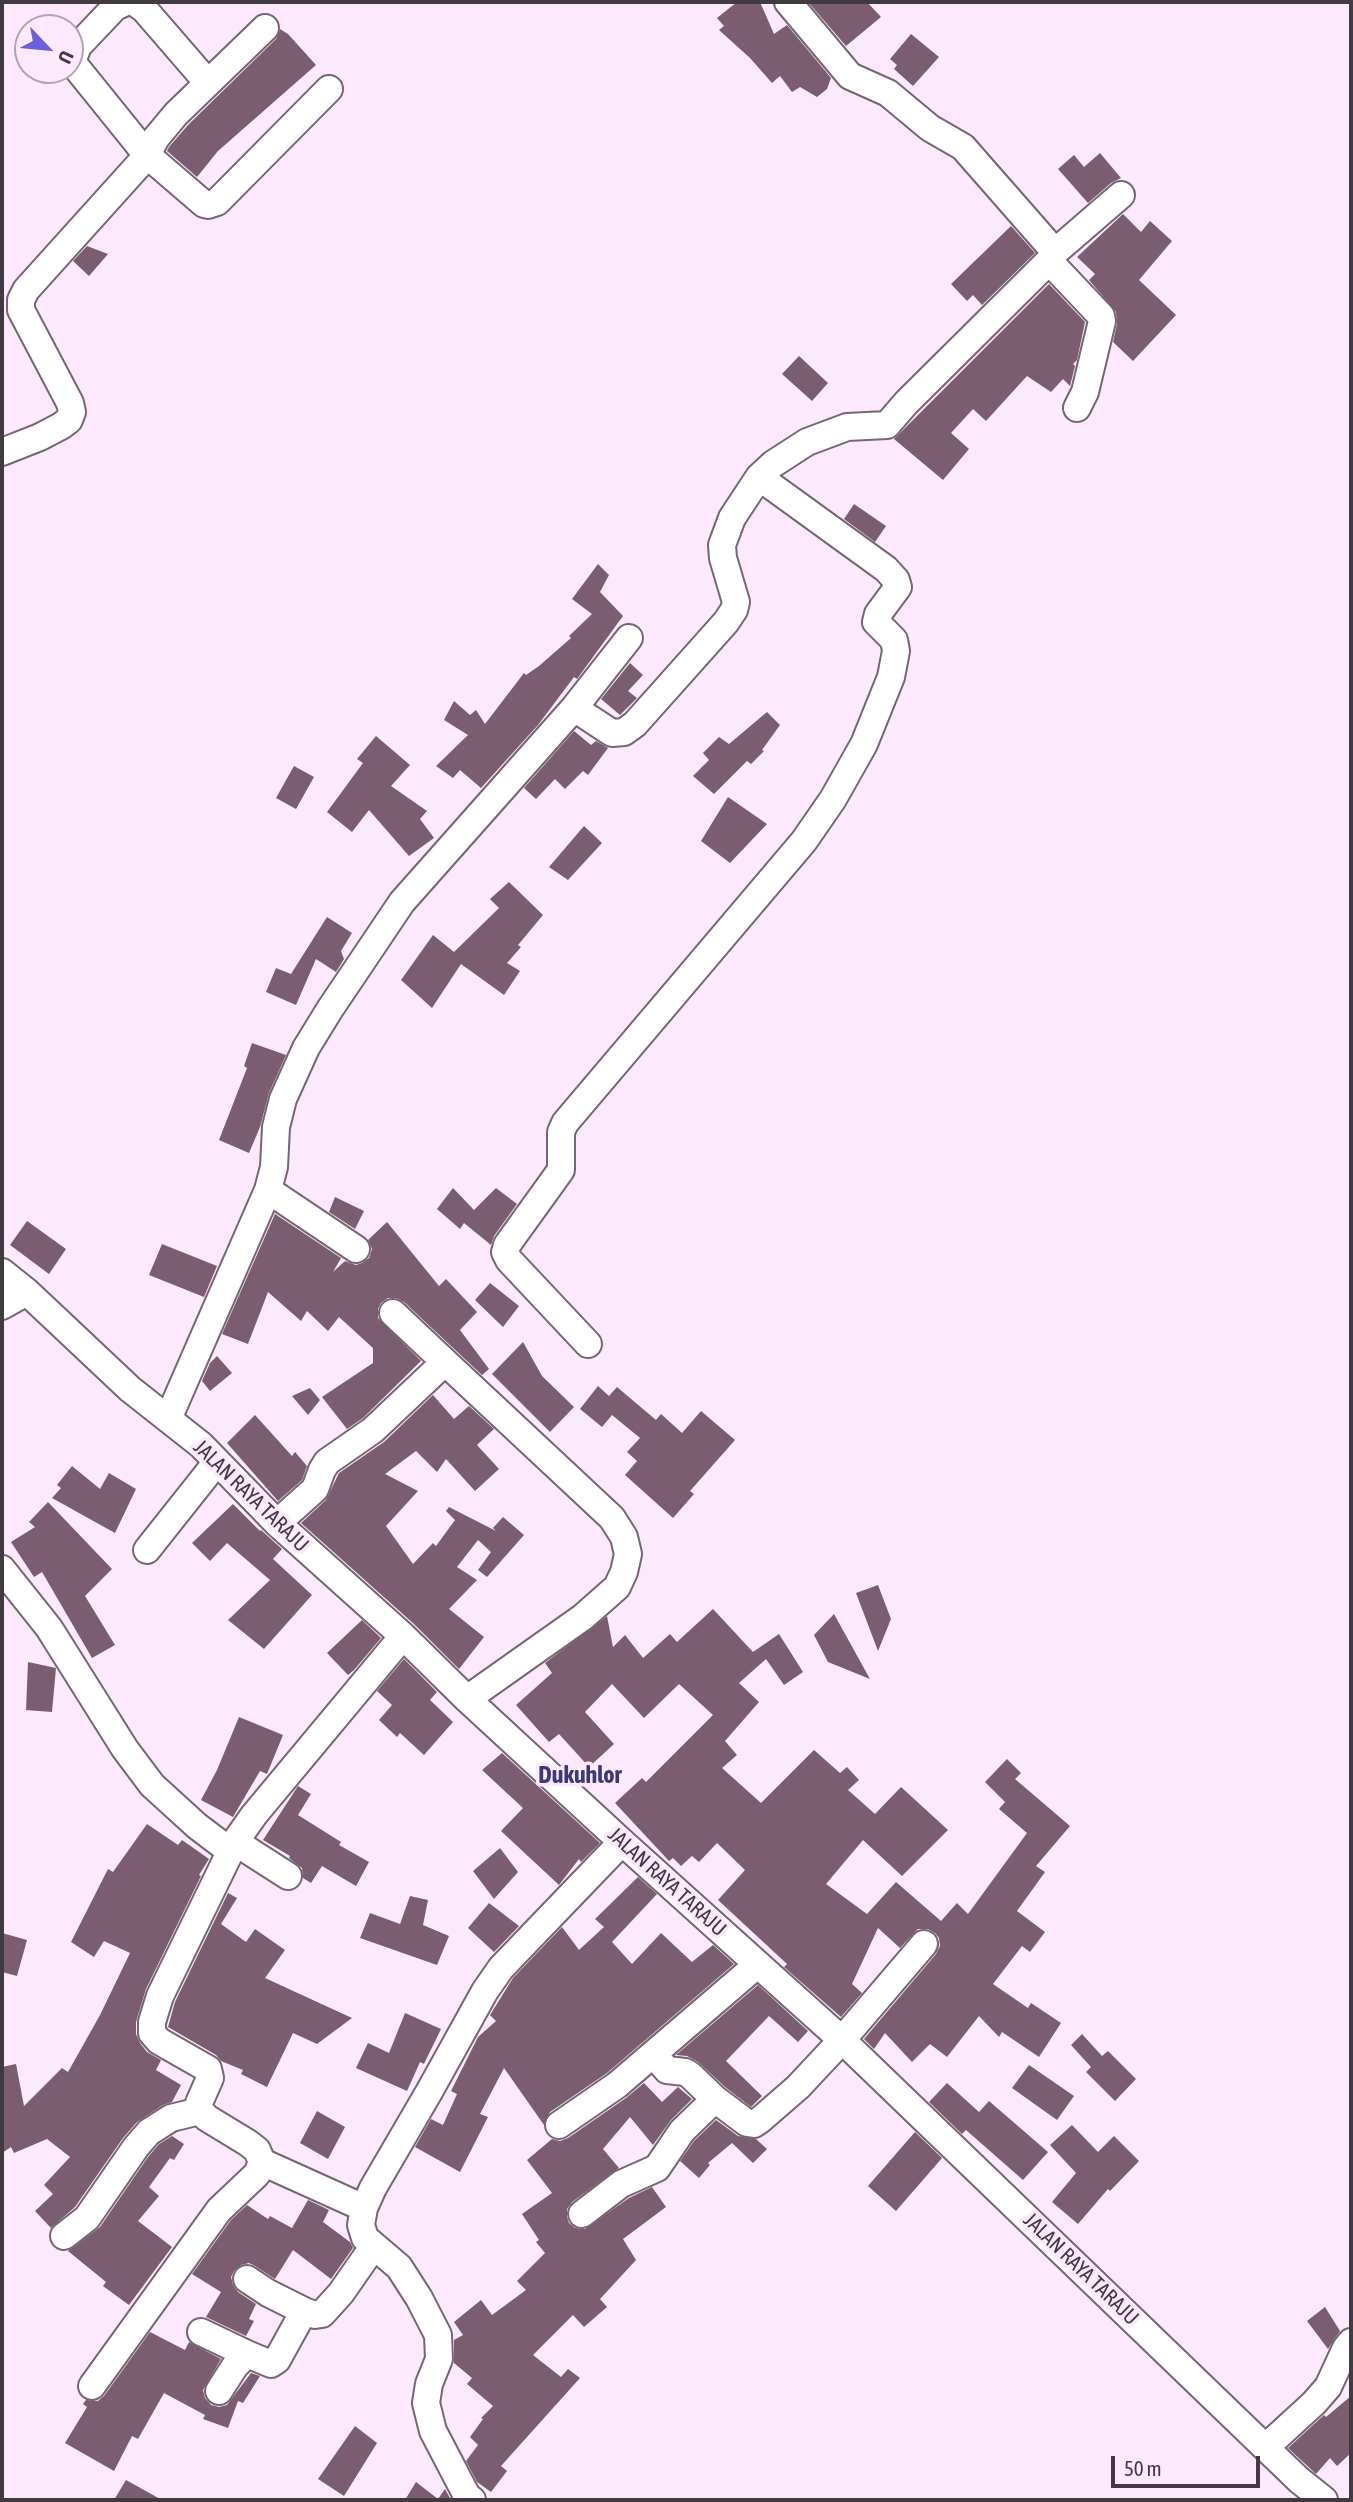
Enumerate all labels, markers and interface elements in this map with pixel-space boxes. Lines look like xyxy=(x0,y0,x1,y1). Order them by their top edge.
north arrow xyxy=(14,14,84,84)
text: U xyxy=(54,47,78,67)
street label: JALAN RAYA TARAJU xyxy=(188,1435,314,1557)
district label: Dukuhlor xyxy=(538,1761,622,1789)
street label: JALAN RAYA TARAJU xyxy=(603,1822,731,1942)
street label: JALAN RAYA TARAJU xyxy=(1018,2208,1144,2330)
scale bar xyxy=(1115,2442,1264,2486)
text: 50 m xyxy=(1124,2456,1162,2480)

